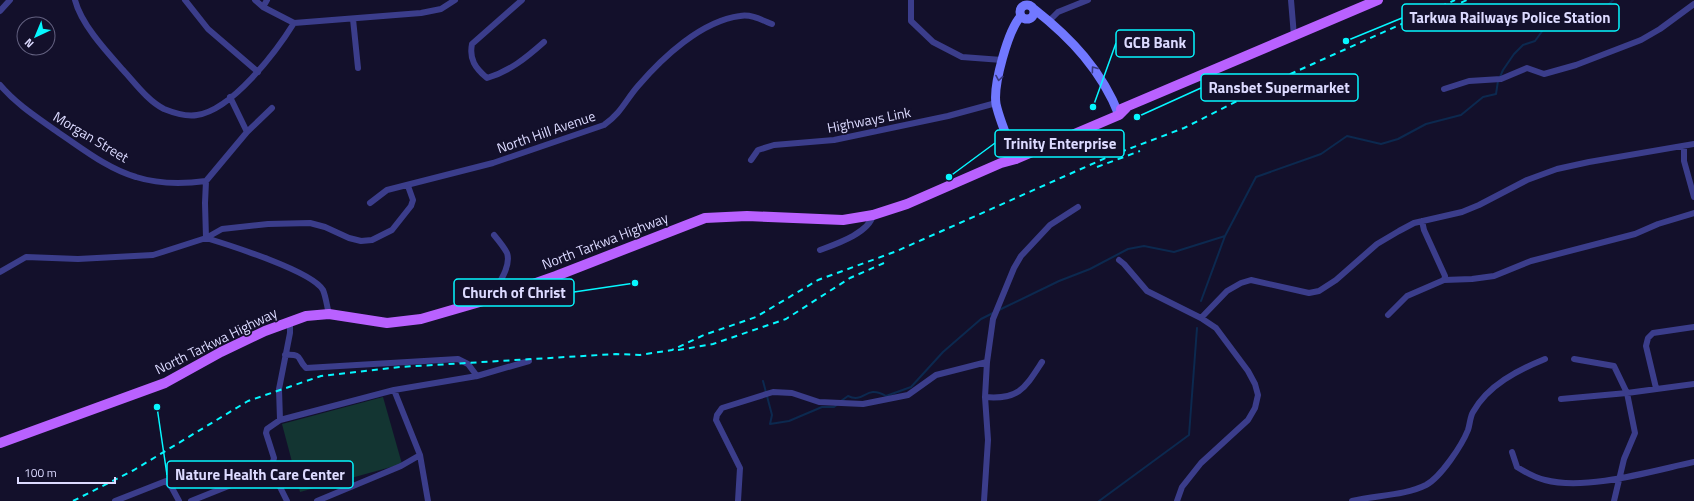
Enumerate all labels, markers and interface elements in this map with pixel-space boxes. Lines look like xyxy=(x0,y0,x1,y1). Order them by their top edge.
callout: Tarkwa Railways Police Station xyxy=(1402,4,1619,31)
text: Tarkwa Railways Police Station xyxy=(1409,6,1611,29)
north arrow xyxy=(16,16,56,56)
callout: GCB Bank xyxy=(1116,30,1194,57)
text: GCB Bank xyxy=(1124,31,1187,54)
text: N xyxy=(21,35,37,52)
one-way arrow xyxy=(1092,66,1099,73)
callout: Ransbet Supermarket xyxy=(1201,74,1358,101)
one-way arrow xyxy=(995,75,1004,81)
text: Ransbet Supermarket xyxy=(1208,76,1350,99)
street label: Highways Link xyxy=(825,101,913,138)
street label: North Hill Avenue xyxy=(494,105,598,158)
street label: Morgan Street xyxy=(50,106,133,167)
callout: Trinity Enterprise xyxy=(995,130,1124,157)
text: Trinity Enterprise xyxy=(1004,132,1117,155)
street label: North Tarkwa Highway xyxy=(539,207,671,274)
callout: Church of Christ xyxy=(454,279,574,306)
text: Church of Christ xyxy=(462,281,566,304)
street label: North Tarkwa Highway xyxy=(151,302,281,379)
scale bar xyxy=(18,459,115,485)
callout: Nature Health Care Center xyxy=(167,461,353,488)
text: 100 m xyxy=(24,463,57,482)
text: Nature Health Care Center xyxy=(175,463,345,486)

